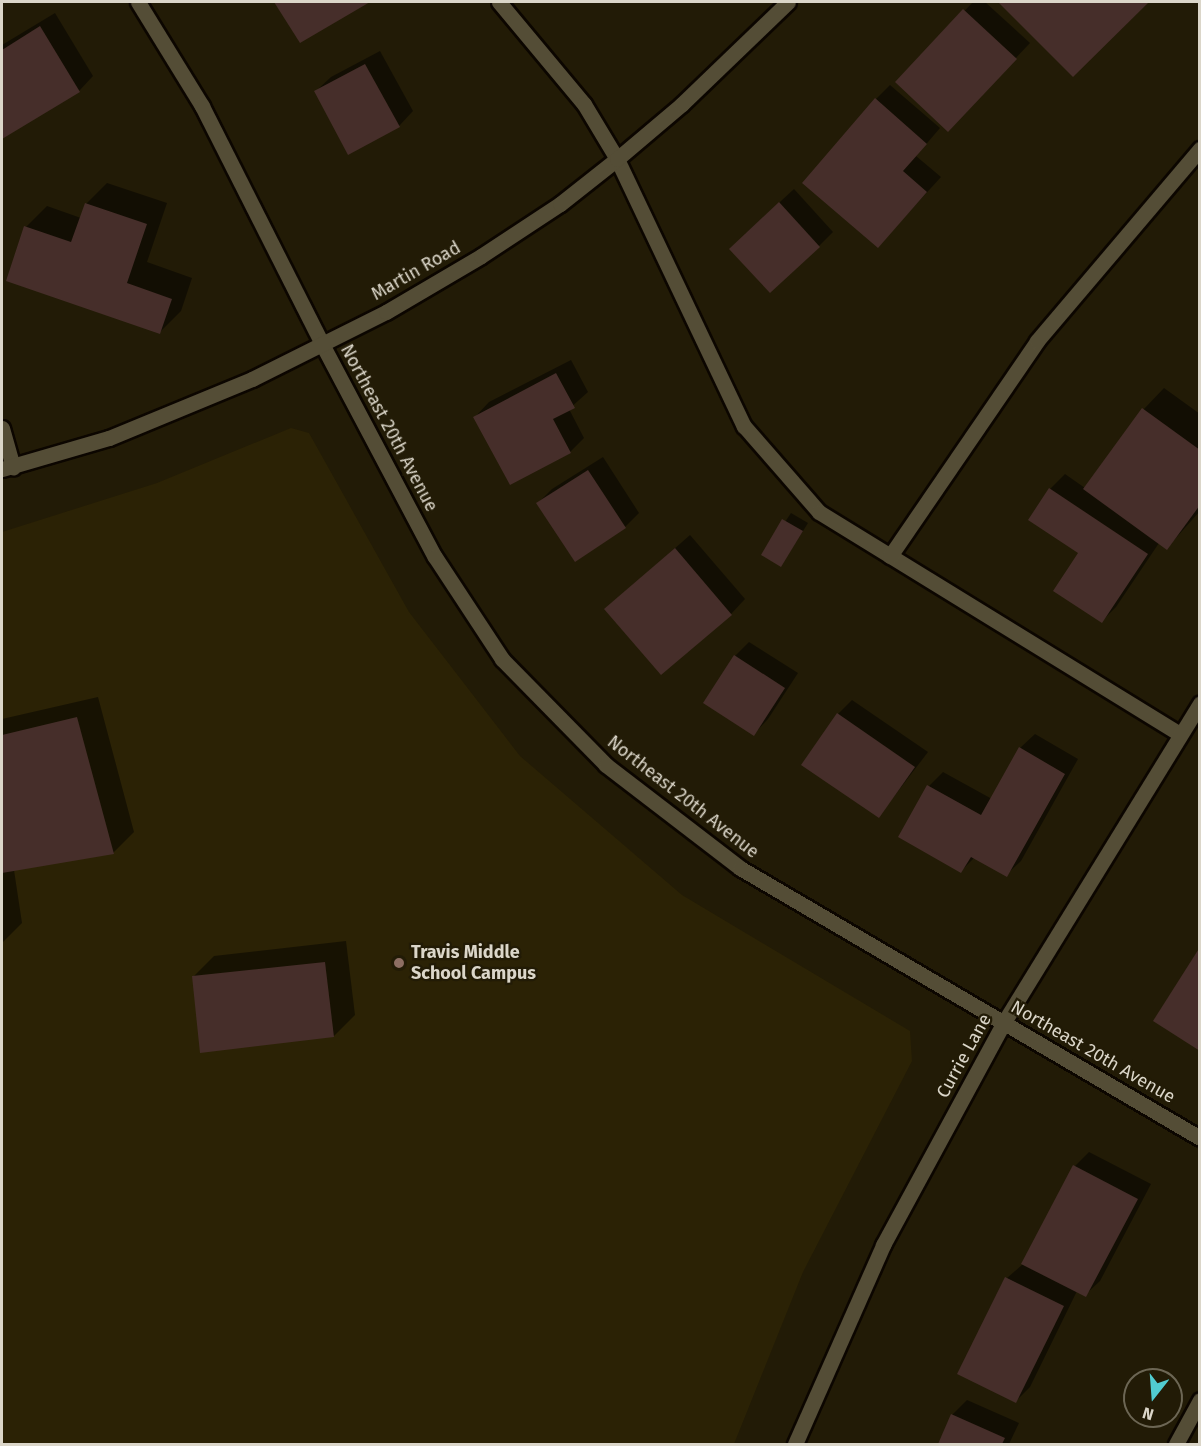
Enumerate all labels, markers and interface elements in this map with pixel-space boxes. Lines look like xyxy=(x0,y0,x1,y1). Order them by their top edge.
street label: Martin Road xyxy=(368,237,464,305)
street label: Northeast 20th Avenue xyxy=(336,341,442,515)
street label: Northeast 20th Avenue xyxy=(603,731,763,863)
place label: Travis Middle School Campus xyxy=(411,942,536,984)
marker: Travis Middle School Campus xyxy=(392,956,406,970)
street label: Northeast 20th Avenue xyxy=(1007,996,1179,1108)
street label: Currie Lane xyxy=(932,1010,996,1102)
north arrow xyxy=(1123,1368,1183,1428)
text: N xyxy=(1140,1403,1156,1424)

